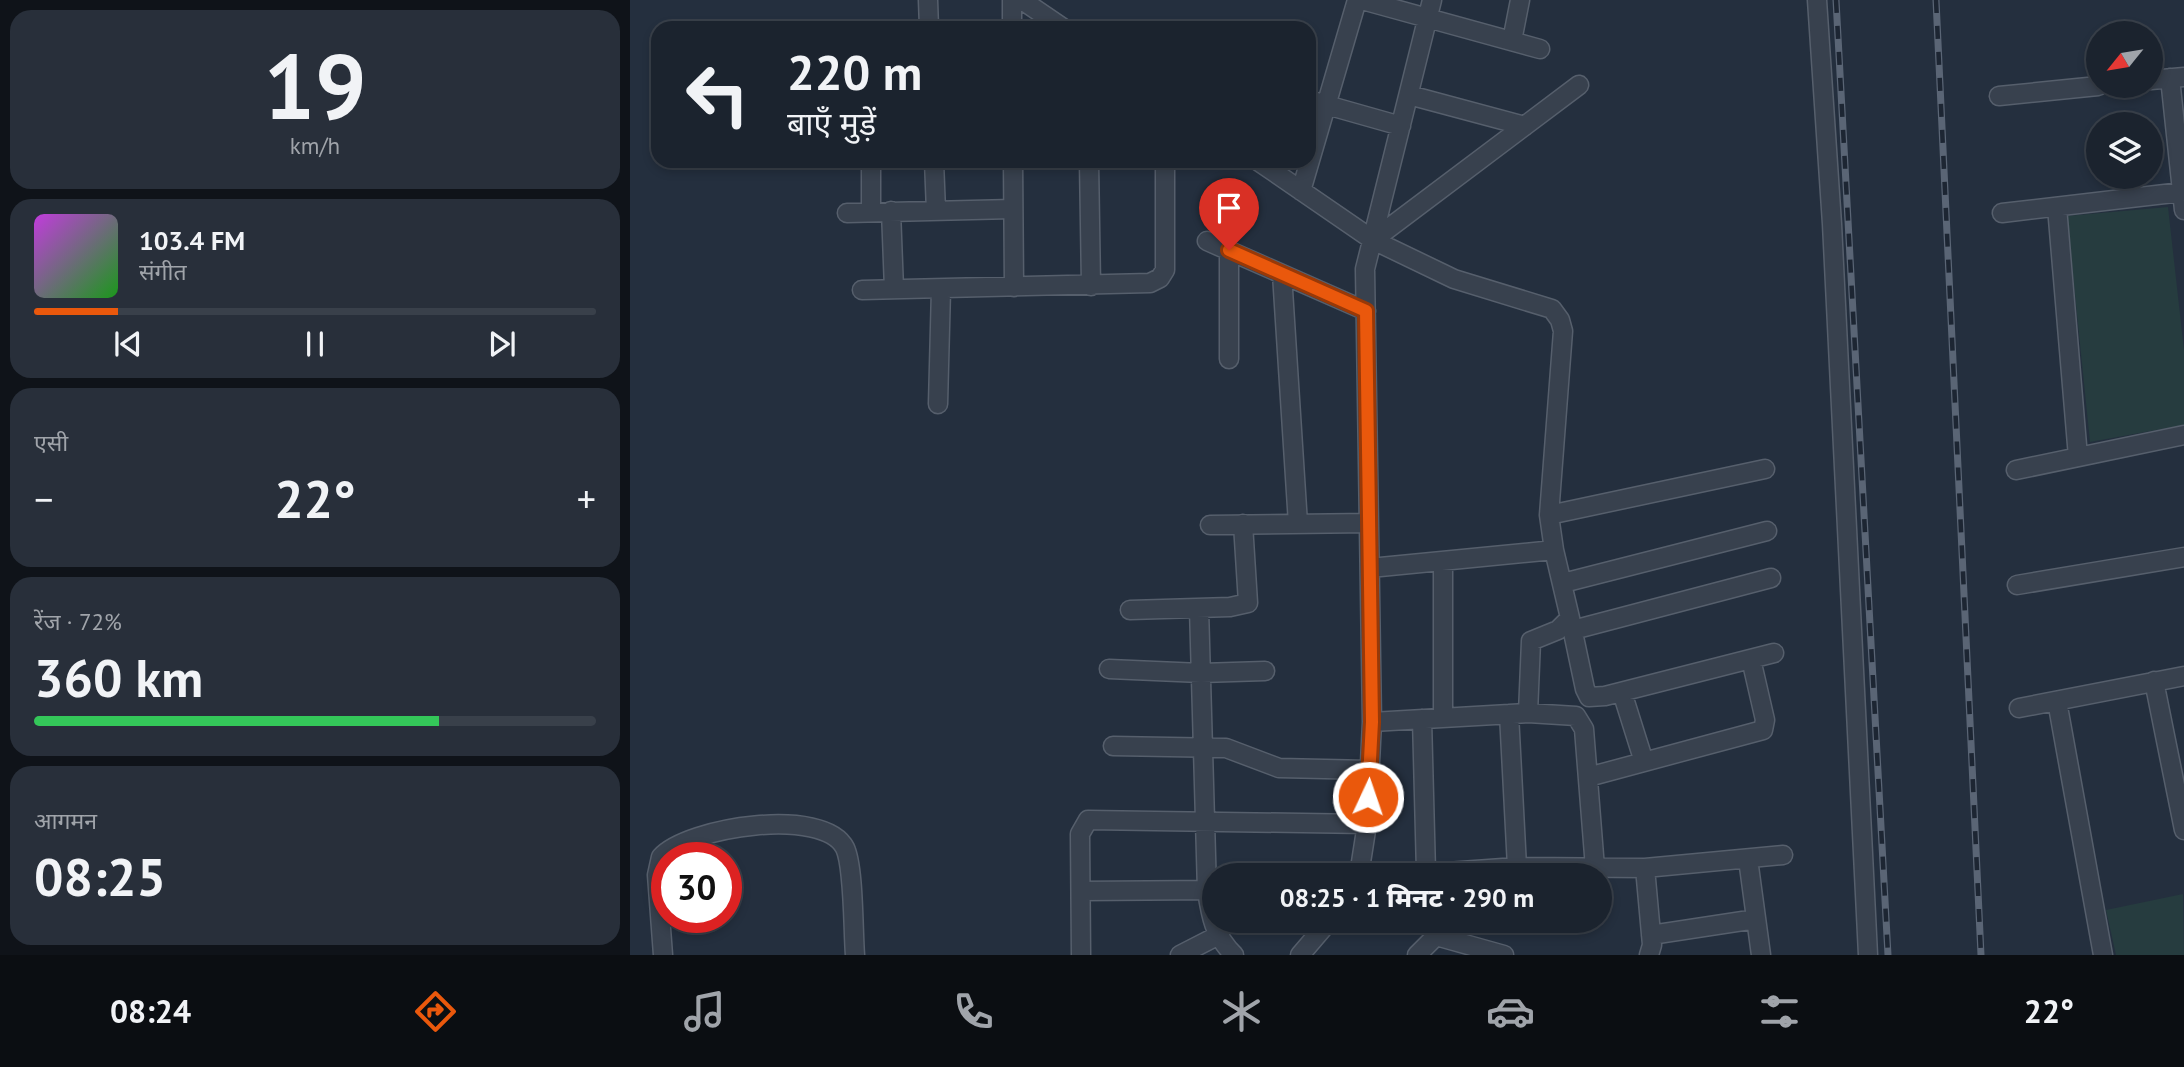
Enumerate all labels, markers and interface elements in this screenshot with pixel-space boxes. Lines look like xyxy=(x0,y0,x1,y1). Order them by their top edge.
north arrow xyxy=(2086,21,2163,98)
map controls xyxy=(2086,21,2163,189)
text: 19 xyxy=(263,26,367,144)
text: 220 m xyxy=(787,40,922,104)
icon: left xyxy=(672,49,763,140)
text: बाएँ मुड़ें xyxy=(787,102,876,144)
button: layers xyxy=(2086,112,2163,189)
text: km/h xyxy=(290,131,340,160)
pin xyxy=(1199,178,1259,250)
icon: arrive xyxy=(1210,189,1248,227)
text: 103.4 FM xyxy=(139,224,245,257)
text: संगीत xyxy=(139,257,187,286)
icon: previous xyxy=(109,325,147,363)
icon: pause xyxy=(296,325,334,363)
icon: next xyxy=(483,325,521,363)
text: एसी xyxy=(34,428,68,457)
text: 22° xyxy=(274,465,356,532)
text: − xyxy=(34,474,53,523)
text: + xyxy=(577,474,596,523)
text: रेंज · 72% xyxy=(34,607,122,636)
text: 360 km xyxy=(34,644,203,711)
position arrow xyxy=(1331,760,1405,834)
text: आगमन xyxy=(34,806,97,835)
speed limit sign: 30 xyxy=(651,842,742,933)
text: 08:25 xyxy=(34,843,166,910)
text: 08:25 · 1 मिनट · 290 m xyxy=(1280,881,1534,914)
icon: directions xyxy=(411,987,460,1036)
icon: music xyxy=(680,987,729,1036)
icon: phone xyxy=(949,987,998,1036)
icon: climate xyxy=(1217,987,1266,1036)
icon: car xyxy=(1486,987,1535,1036)
icon: filters xyxy=(1755,987,1804,1036)
text: 08:24 xyxy=(110,990,191,1032)
text: 22° xyxy=(2024,990,2074,1032)

